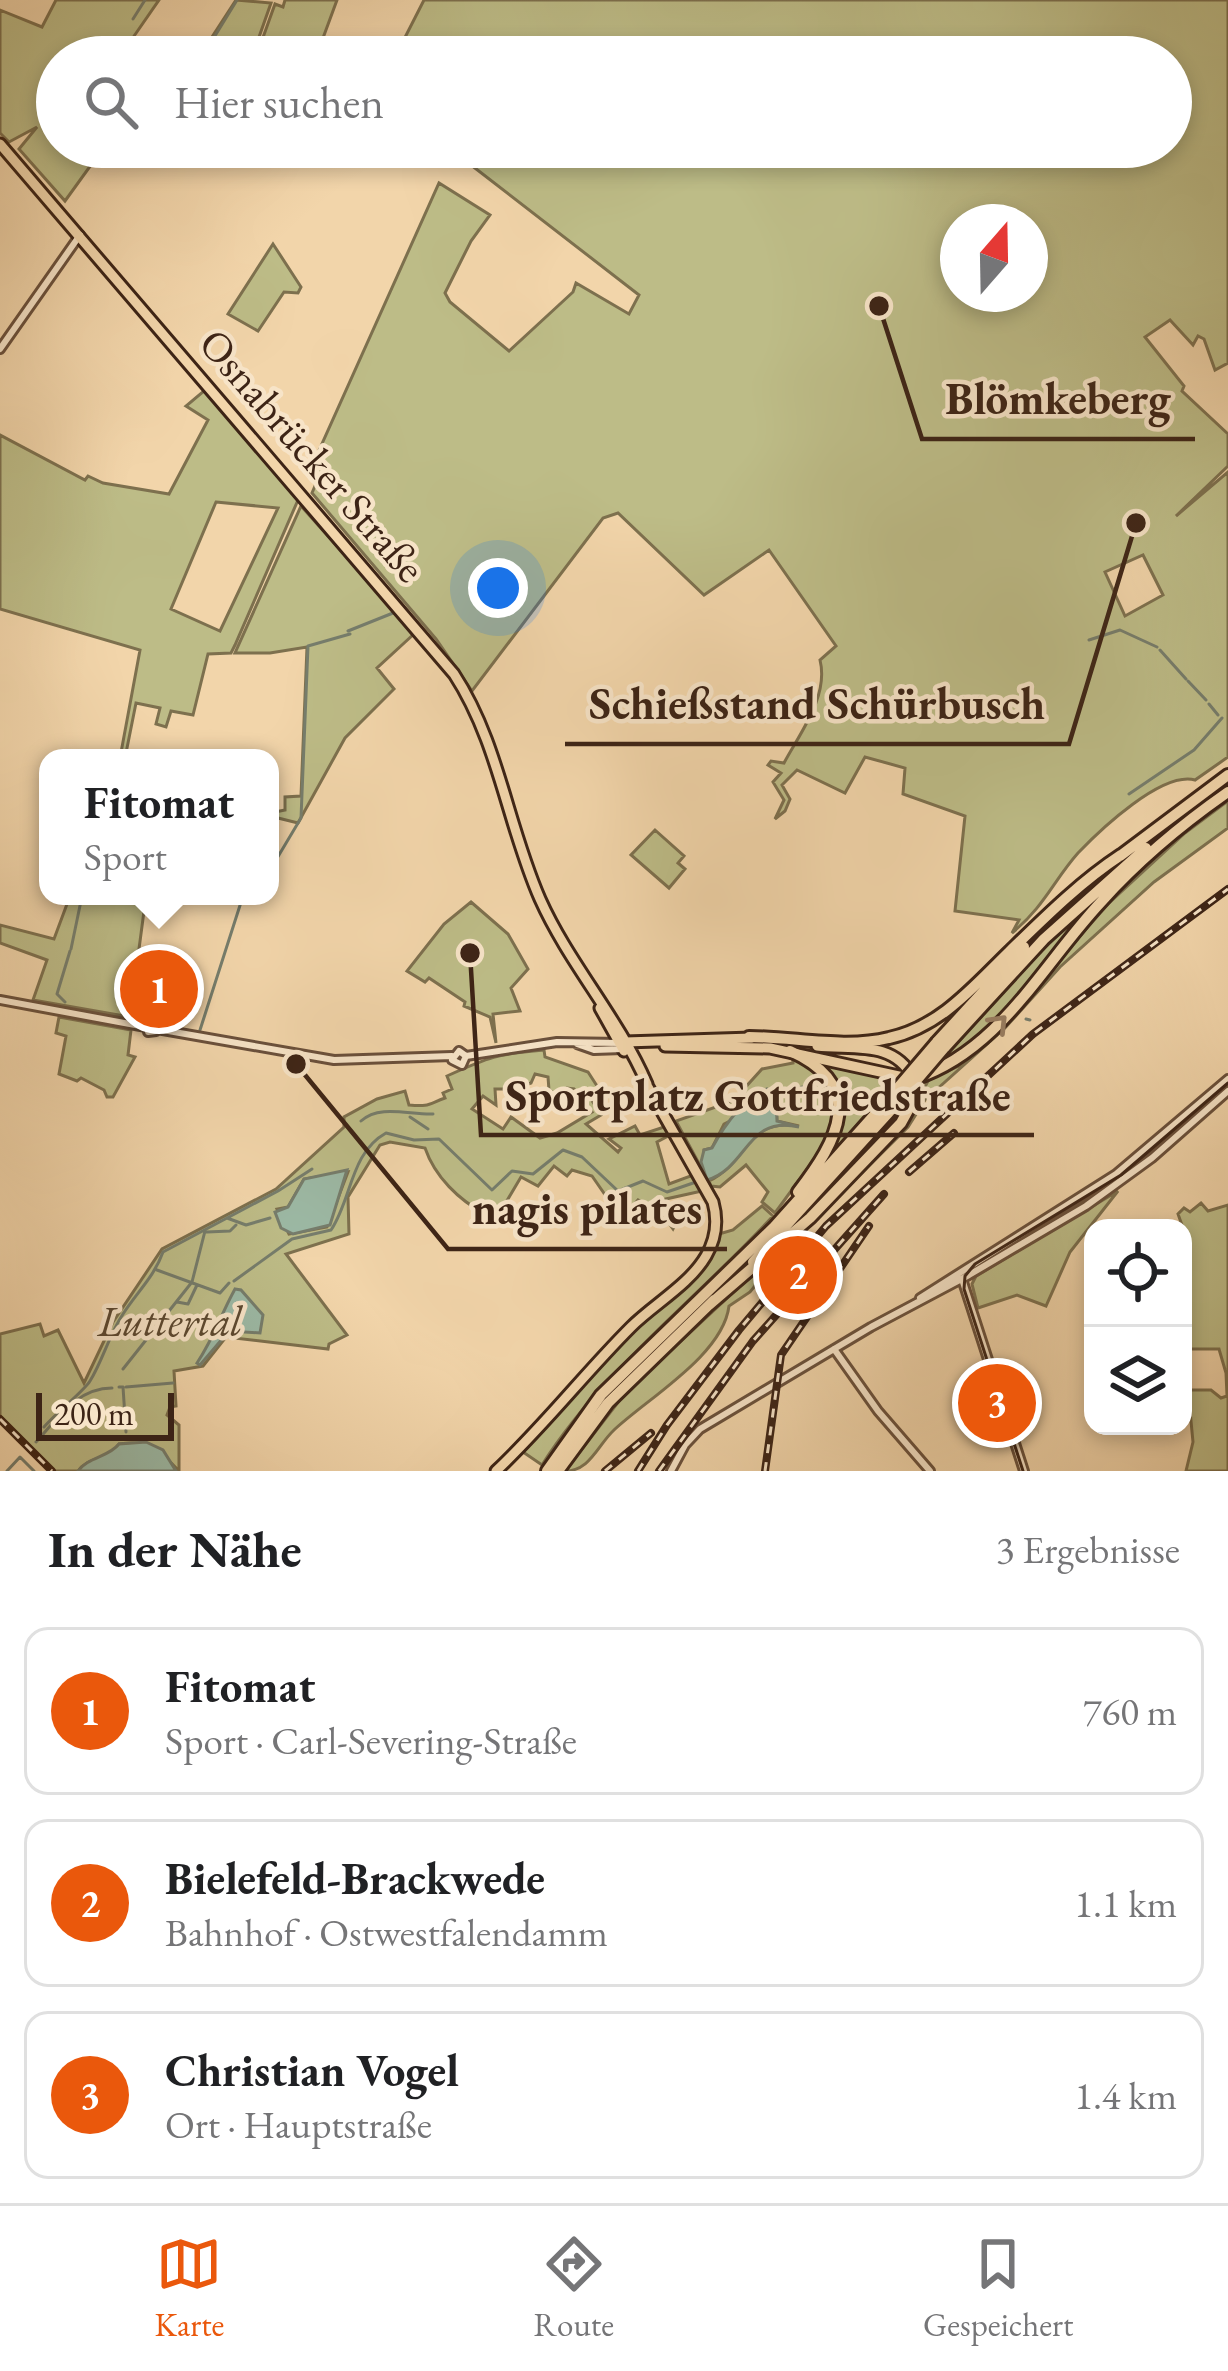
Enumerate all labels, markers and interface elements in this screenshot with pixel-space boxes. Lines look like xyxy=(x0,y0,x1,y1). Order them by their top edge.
search box xyxy=(36,36,1192,168)
icon: search xyxy=(78,69,144,135)
text: Hier suchen xyxy=(174,73,384,131)
north arrow xyxy=(940,204,1048,312)
street label: Osnabrücker Straße xyxy=(187,317,438,594)
callout: Blömkeberg xyxy=(922,358,1195,439)
text: Blömkeberg xyxy=(945,369,1171,428)
your location xyxy=(468,558,528,618)
callout: Schießstand Schürbusch xyxy=(565,663,1069,744)
text: Schießstand Schürbusch xyxy=(589,674,1045,732)
popup xyxy=(39,749,279,905)
text: Fitomat xyxy=(84,773,234,831)
text: Sport xyxy=(84,831,167,882)
pin: 1 xyxy=(120,944,198,1034)
one-way arrow xyxy=(984,1015,1006,1037)
callout: Sportplatz Gottfriedstraße xyxy=(481,1054,1034,1135)
text: Sportplatz Gottfriedstraße xyxy=(505,1066,1011,1124)
callout: nagis pilates xyxy=(448,1168,727,1249)
text: nagis pilates xyxy=(472,1179,702,1238)
map controls xyxy=(1084,1219,1192,1435)
button: locate xyxy=(1084,1219,1192,1327)
pin: 2 xyxy=(759,1230,837,1320)
park label: Luttertal xyxy=(97,1294,243,1349)
button: layers xyxy=(1084,1327,1192,1435)
pin: 3 xyxy=(958,1358,1036,1448)
scale bar xyxy=(36,1387,174,1440)
text: 200 m xyxy=(54,1392,134,1435)
text: In der Nähe xyxy=(48,1516,302,1582)
text: 3 Ergebnisse xyxy=(996,1524,1180,1575)
text: Fitomat xyxy=(165,1657,315,1715)
text: 1 xyxy=(80,1686,100,1737)
text: 760 m xyxy=(1083,1686,1177,1737)
text: Sport · Carl-Severing-Straße xyxy=(165,1715,577,1766)
text: Bielefeld-Brackwede xyxy=(165,1849,545,1907)
text: 2 xyxy=(80,1878,100,1929)
text: 1.1 km xyxy=(1074,1878,1177,1929)
text: Bahnhof · Ostwestfalendamm xyxy=(165,1907,608,1958)
text: Christian Vogel xyxy=(165,2041,459,2099)
text: 3 xyxy=(80,2070,100,2121)
text: 1.4 km xyxy=(1074,2070,1177,2121)
text: Ort · Hauptstraße xyxy=(165,2099,432,2150)
tab: Karte xyxy=(155,2231,224,2346)
tab: Route xyxy=(534,2231,614,2346)
tab: Gespeichert xyxy=(923,2231,1073,2346)

